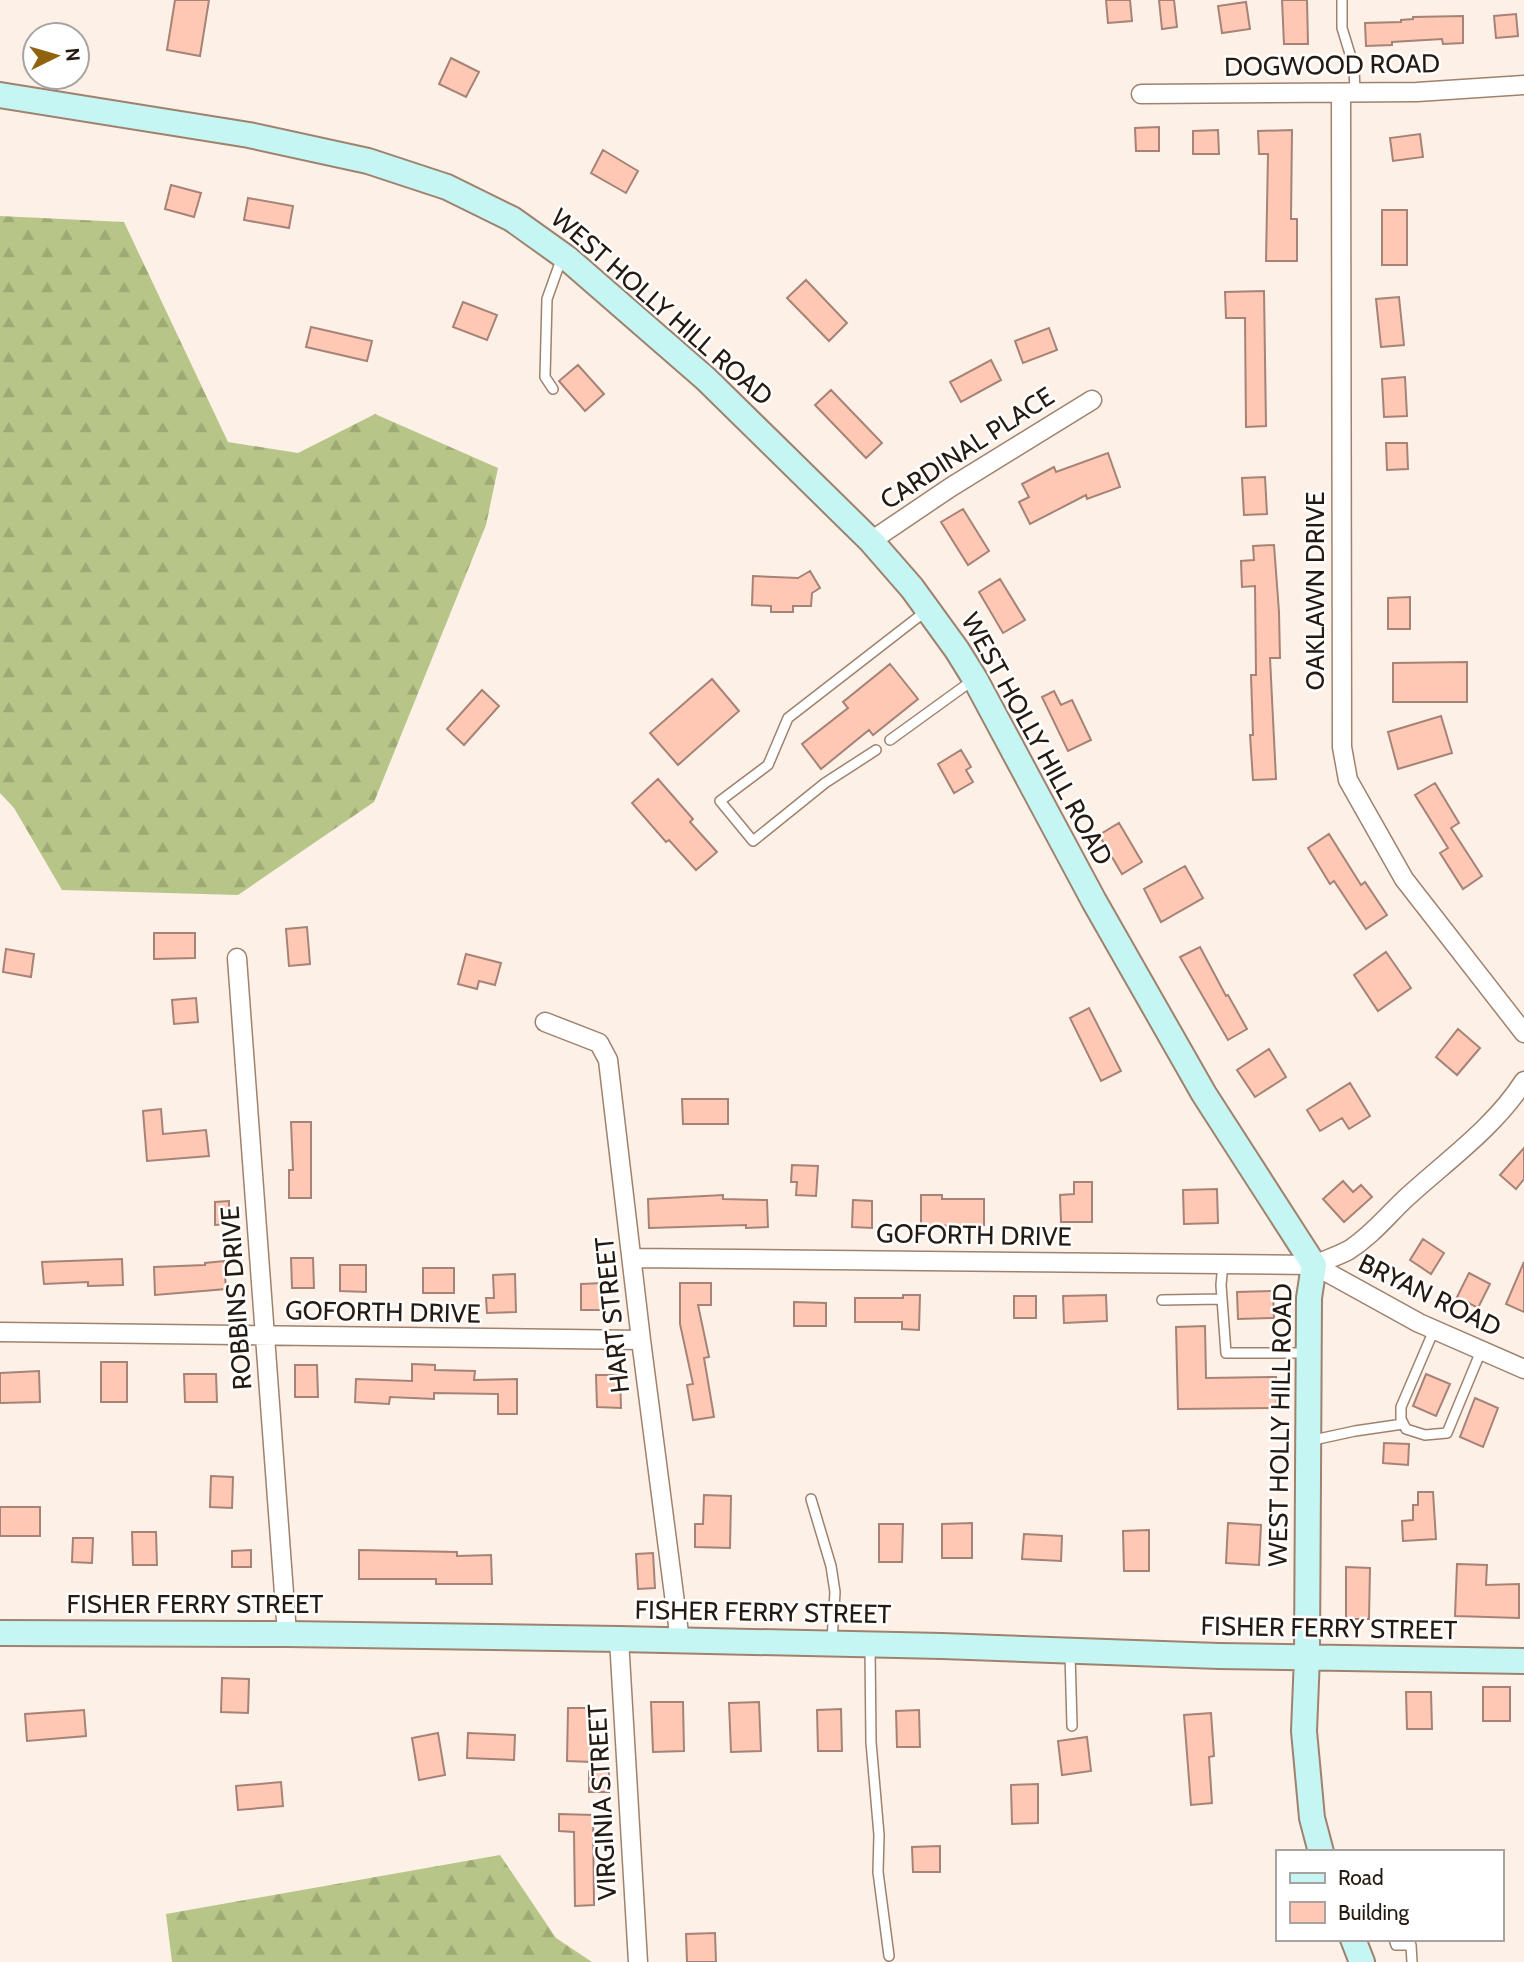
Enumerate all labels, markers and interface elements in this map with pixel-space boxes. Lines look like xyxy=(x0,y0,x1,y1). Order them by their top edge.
north arrow xyxy=(21,21,91,91)
text: N xyxy=(60,47,84,62)
street label: DOGWOOD ROAD xyxy=(1224,47,1440,83)
street label: WEST HOLLY HILL ROAD xyxy=(544,202,780,412)
street label: CARDINAL PLACE xyxy=(874,380,1060,516)
street label: OAKLAWN DRIVE xyxy=(1299,492,1331,690)
street label: WEST HOLLY HILL ROAD xyxy=(954,607,1120,871)
street label: ROBBINS DRIVE xyxy=(214,1205,258,1391)
street label: GOFORTH DRIVE xyxy=(876,1217,1072,1253)
street label: HART STREET xyxy=(588,1235,636,1395)
street label: BRYAN ROAD xyxy=(1354,1247,1506,1343)
street label: WEST HOLLY HILL ROAD xyxy=(1262,1283,1298,1567)
street label: GOFORTH DRIVE xyxy=(285,1294,481,1330)
street label: FISHER FERRY STREET xyxy=(67,1588,324,1620)
street label: FISHER FERRY STREET xyxy=(634,1594,892,1630)
street label: FISHER FERRY STREET xyxy=(1200,1610,1458,1646)
street label: VIRGINIA STREET xyxy=(581,1703,623,1901)
legend xyxy=(1276,1850,1503,1941)
text: Road xyxy=(1338,1865,1384,1890)
text: Building xyxy=(1338,1900,1410,1925)

